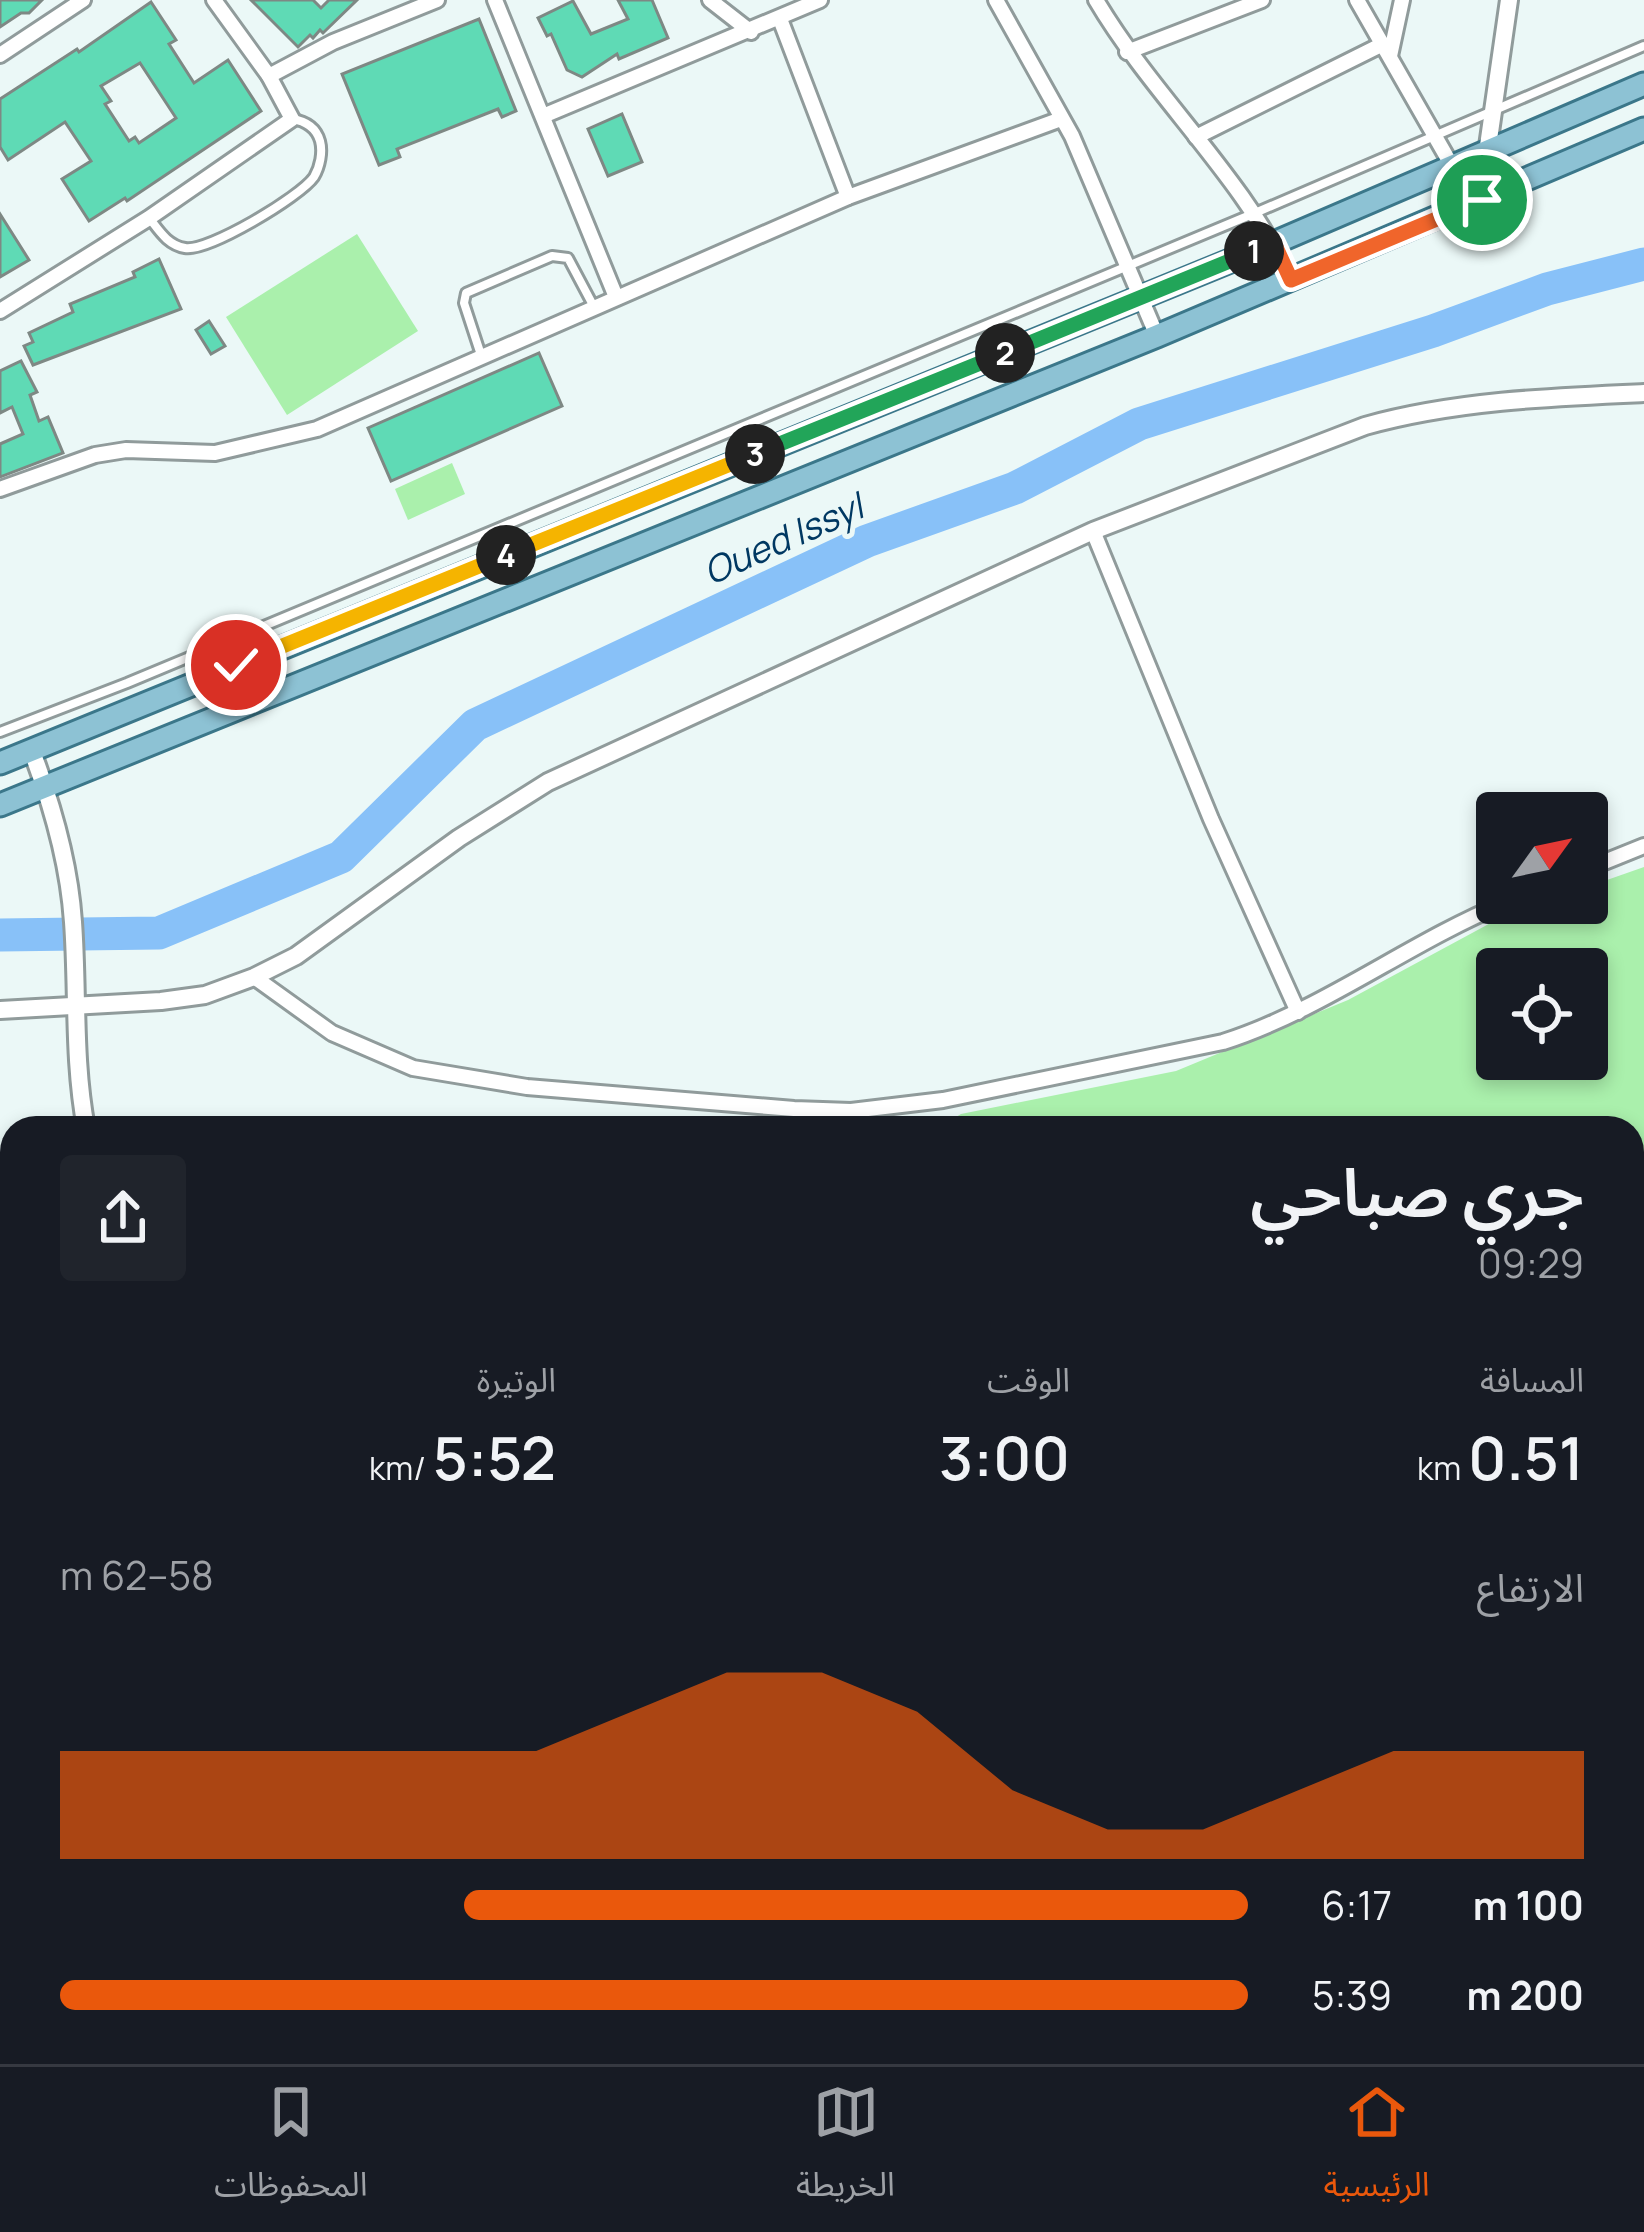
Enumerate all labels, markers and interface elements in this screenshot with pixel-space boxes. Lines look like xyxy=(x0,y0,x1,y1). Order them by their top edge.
pin xyxy=(1431,149,1533,251)
icon: arrive xyxy=(1449,167,1515,233)
pin: 1 xyxy=(1224,221,1284,281)
text: 1 xyxy=(1247,228,1261,273)
pin: 2 xyxy=(975,323,1035,383)
text: 2 xyxy=(995,330,1015,375)
pin: 3 xyxy=(725,424,785,484)
text: 3 xyxy=(745,431,765,476)
water label: Oued Issyl xyxy=(695,480,875,595)
pin: 4 xyxy=(476,525,536,585)
text: 4 xyxy=(496,532,516,577)
pin xyxy=(185,614,287,716)
icon: check xyxy=(203,632,269,698)
north arrow xyxy=(1476,792,1608,924)
map controls xyxy=(1476,792,1608,1080)
button: locate xyxy=(1476,948,1608,1080)
text: جري صباحي xyxy=(1250,1146,1584,1236)
button: share xyxy=(60,1155,186,1281)
text: 09:29 xyxy=(1478,1236,1584,1290)
text: الوتيرة xyxy=(477,1357,556,1402)
text: الوقت xyxy=(987,1357,1070,1402)
text: المسافة xyxy=(1480,1357,1584,1402)
text: 5:52 xyxy=(433,1416,556,1498)
text: 3:00 xyxy=(939,1416,1070,1498)
text: 0.51 xyxy=(1468,1416,1584,1498)
text: /km xyxy=(369,1445,433,1490)
text: km xyxy=(1417,1445,1468,1490)
text: 58–62 m xyxy=(60,1548,214,1602)
text: الارتفاع xyxy=(1477,1560,1584,1614)
text: 6:17 xyxy=(1321,1878,1392,1932)
text: 100 m xyxy=(1473,1878,1584,1932)
text: 5:39 xyxy=(1312,1968,1392,2022)
text: 200 m xyxy=(1467,1968,1584,2022)
tab: المحفوظات xyxy=(214,2079,368,2220)
tab: الخريطة xyxy=(796,2079,895,2220)
tab: الرئيسية xyxy=(1324,2079,1430,2220)

